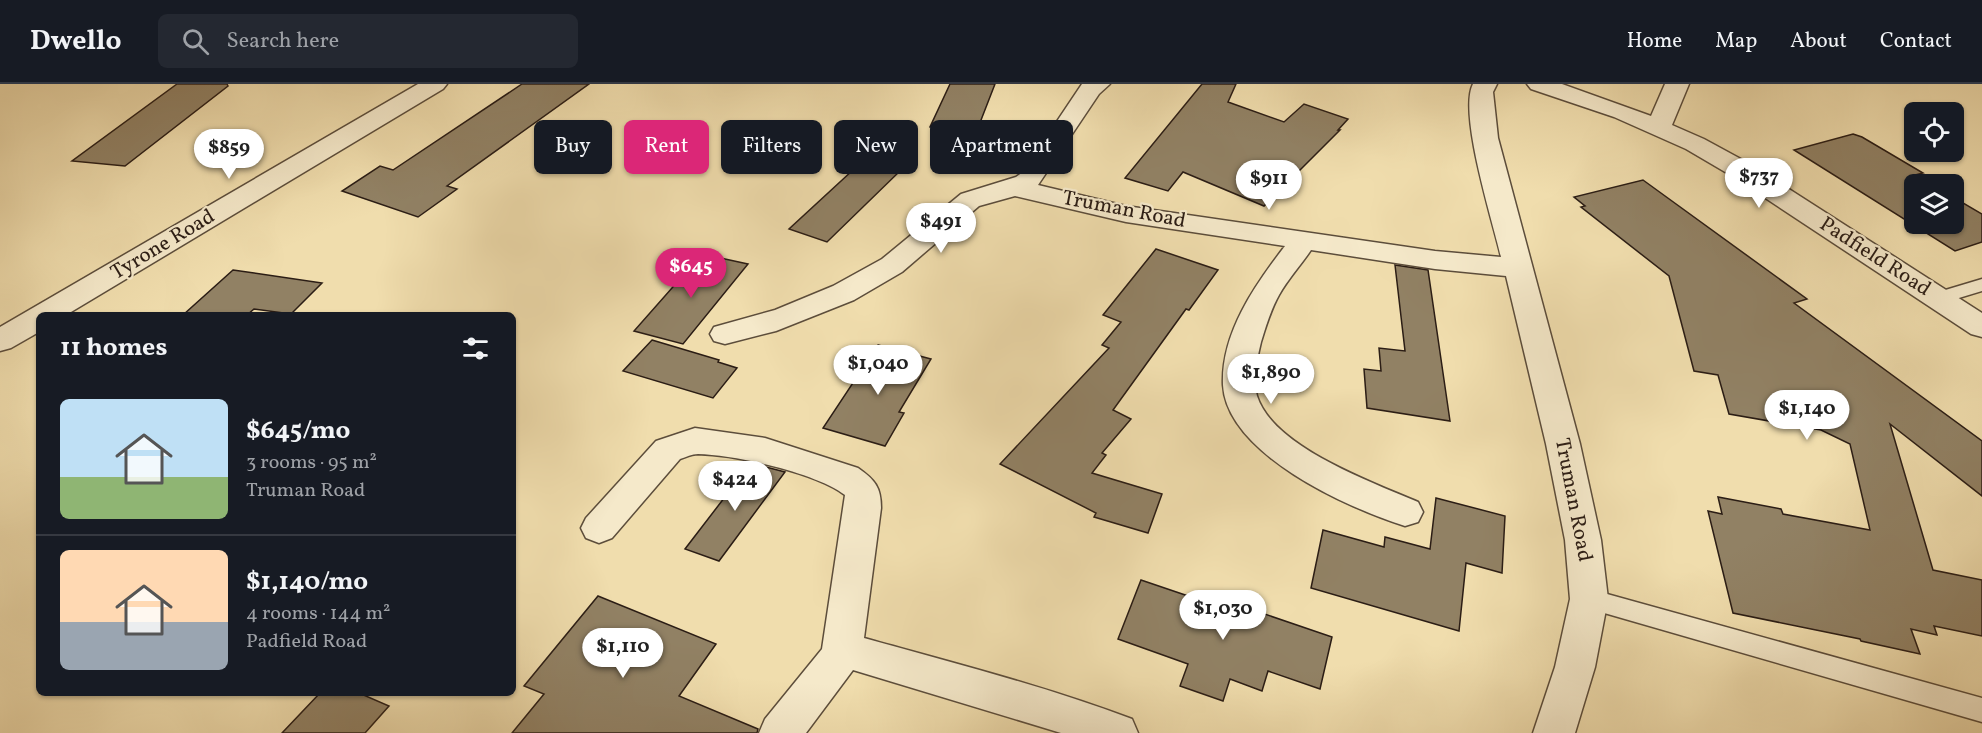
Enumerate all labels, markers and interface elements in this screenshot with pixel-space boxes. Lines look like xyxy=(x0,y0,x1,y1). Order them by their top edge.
search box xyxy=(158,14,578,68)
text: Dwello xyxy=(30,22,122,61)
icon: search xyxy=(179,25,212,58)
text: Search here xyxy=(227,26,339,57)
text: Home xyxy=(1627,27,1682,56)
text: Map xyxy=(1715,27,1757,56)
text: About xyxy=(1790,27,1847,56)
text: Contact xyxy=(1880,27,1952,56)
map controls xyxy=(1904,102,1964,234)
button: locate xyxy=(1904,102,1964,162)
chip: Buy xyxy=(534,120,612,174)
chip: Rent xyxy=(624,120,709,174)
chip: Filters xyxy=(721,120,822,174)
chip: New xyxy=(834,120,918,174)
chip: Apartment xyxy=(930,120,1073,174)
pin: $859 xyxy=(193,129,265,180)
text: $859 xyxy=(208,134,250,162)
pin: $737 xyxy=(1723,158,1795,209)
pin: $911 xyxy=(1233,160,1305,211)
text: $737 xyxy=(1739,163,1779,191)
text: $911 xyxy=(1250,165,1288,193)
button: layers xyxy=(1904,174,1964,234)
street label: Truman Road xyxy=(1060,184,1188,236)
street label: Tyrone Road xyxy=(106,203,220,287)
pin: $491 xyxy=(905,203,977,254)
text: $491 xyxy=(920,208,962,236)
street label: Padfield Road xyxy=(1814,210,1936,304)
pin: $645 xyxy=(655,248,727,299)
text: $645 xyxy=(669,253,713,281)
text: 11 homes xyxy=(60,330,167,366)
icon: filters xyxy=(459,332,492,365)
pin: $1,040 xyxy=(829,345,927,396)
text: $1,040 xyxy=(848,350,909,378)
pin: $1,890 xyxy=(1222,354,1320,405)
text: $1,890 xyxy=(1241,359,1301,387)
pin: $1,140 xyxy=(1758,390,1856,441)
text: $1,140 xyxy=(1778,395,1836,423)
text: $645/mo xyxy=(246,413,350,449)
icon: home xyxy=(108,423,180,495)
street label: Truman Road xyxy=(1547,436,1599,564)
text: 3 rooms · 95 m² xyxy=(246,449,377,477)
pin: $424 xyxy=(699,461,771,512)
text: $424 xyxy=(712,466,758,494)
text: Truman Road xyxy=(246,477,365,505)
text: $1,140/mo xyxy=(246,564,368,600)
icon: home xyxy=(108,574,180,646)
pin: $1,030 xyxy=(1174,590,1272,641)
text: $1,030 xyxy=(1193,595,1253,623)
text: 4 rooms · 144 m² xyxy=(246,600,391,628)
text: Padfield Road xyxy=(246,628,367,656)
pin: $1,110 xyxy=(574,628,672,679)
text: $1,110 xyxy=(596,633,650,661)

